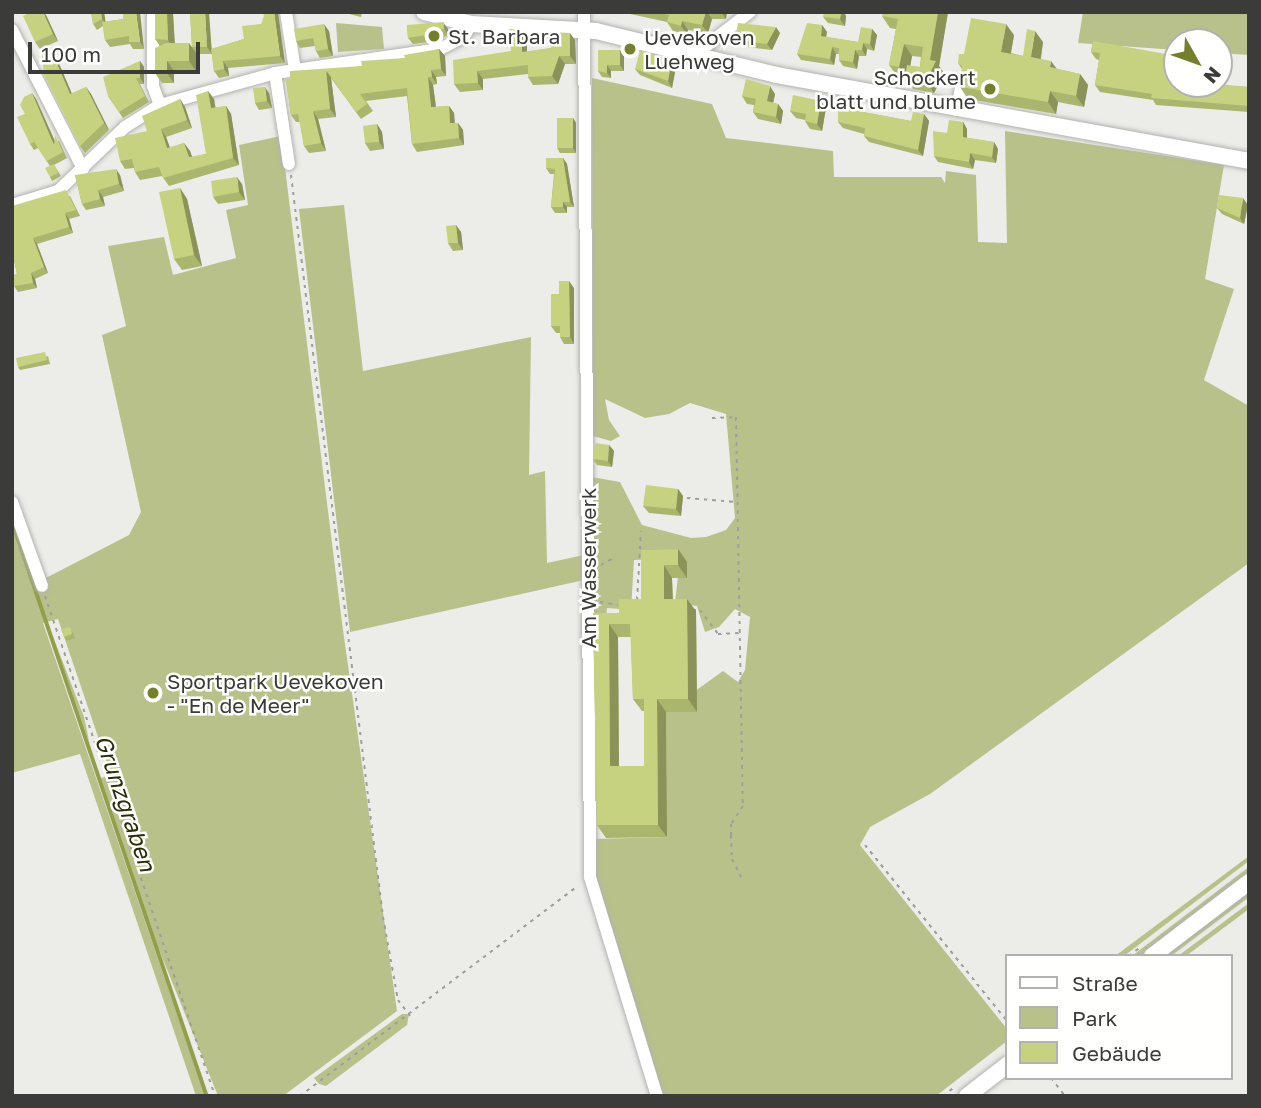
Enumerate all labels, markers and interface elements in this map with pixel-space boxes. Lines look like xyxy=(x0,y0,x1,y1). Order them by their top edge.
place label: St. Barbara xyxy=(448,23,560,49)
place label: Uevekoven Luehweg xyxy=(644,24,755,74)
scale bar xyxy=(32,28,203,72)
marker: St. Barbara xyxy=(426,28,442,44)
north arrow xyxy=(1163,28,1233,98)
text: 100 m xyxy=(41,41,101,67)
marker: Uevekoven Luehweg xyxy=(622,41,638,57)
text: N xyxy=(1199,63,1226,88)
place label: Schockert blatt und blume xyxy=(816,64,976,114)
marker: Schockert blatt und blume xyxy=(982,81,998,97)
street label: Am Wasserwerk xyxy=(575,487,601,649)
place label: Sportpark Uevekoven - "En de Meer" xyxy=(167,668,384,718)
marker: Sportpark Uevekoven - "En de Meer" xyxy=(145,685,161,701)
water label: Grunzgraben xyxy=(90,731,162,875)
legend xyxy=(1006,954,1233,1080)
text: Straße xyxy=(1072,970,1138,996)
text: Park xyxy=(1072,1005,1117,1031)
text: Gebäude xyxy=(1072,1040,1162,1066)

